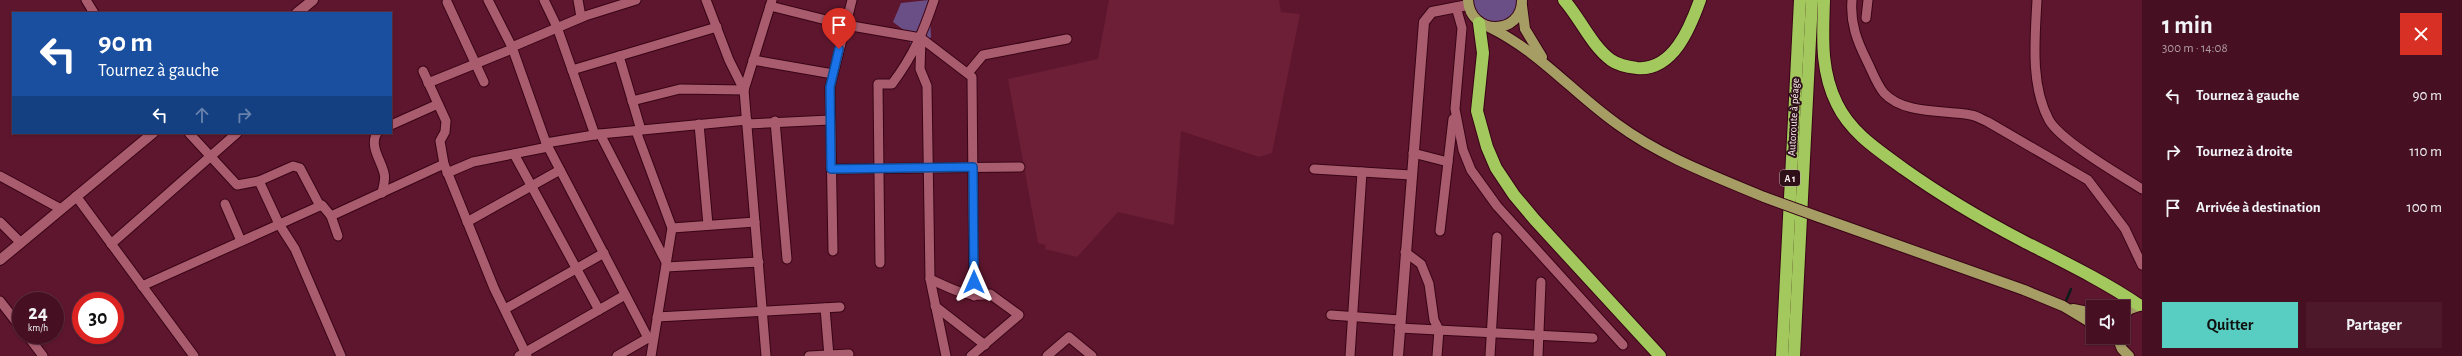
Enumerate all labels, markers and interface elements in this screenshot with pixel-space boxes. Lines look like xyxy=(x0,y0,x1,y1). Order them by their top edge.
pin xyxy=(822,8,856,49)
button: close xyxy=(2400,13,2442,55)
icon: arrive xyxy=(828,14,850,36)
text: 1 min xyxy=(2162,14,2213,38)
icon: left xyxy=(32,28,84,80)
text: 90 m xyxy=(98,29,153,57)
text: 300 m · 14:08 xyxy=(2162,42,2228,55)
text: Tournez à gauche xyxy=(98,62,219,80)
street label: Autoroute à péage xyxy=(1786,78,1801,156)
icon: left xyxy=(2162,85,2184,107)
text: Tournez à gauche xyxy=(2196,88,2299,103)
text: 90 m xyxy=(2413,88,2442,103)
icon: left xyxy=(149,104,171,126)
icon: ahead xyxy=(191,104,213,126)
icon: right xyxy=(233,104,255,126)
icon: right xyxy=(2162,141,2184,163)
text: Tournez à droite xyxy=(2196,144,2293,159)
text: 110 m xyxy=(2409,144,2442,159)
road number: A 1 xyxy=(1780,170,1800,186)
icon: arrive xyxy=(2162,197,2184,219)
text: Arrivée à destination xyxy=(2196,200,2321,215)
text: 100 m xyxy=(2407,200,2442,215)
position arrow xyxy=(953,261,995,303)
speed limit sign: 30 xyxy=(72,292,124,344)
map controls xyxy=(2086,300,2130,344)
button: sound xyxy=(2086,300,2130,344)
button: Quitter xyxy=(2162,302,2298,348)
button: Partager xyxy=(2306,302,2442,348)
text: 24 xyxy=(28,303,48,323)
text: km/h xyxy=(28,323,48,333)

